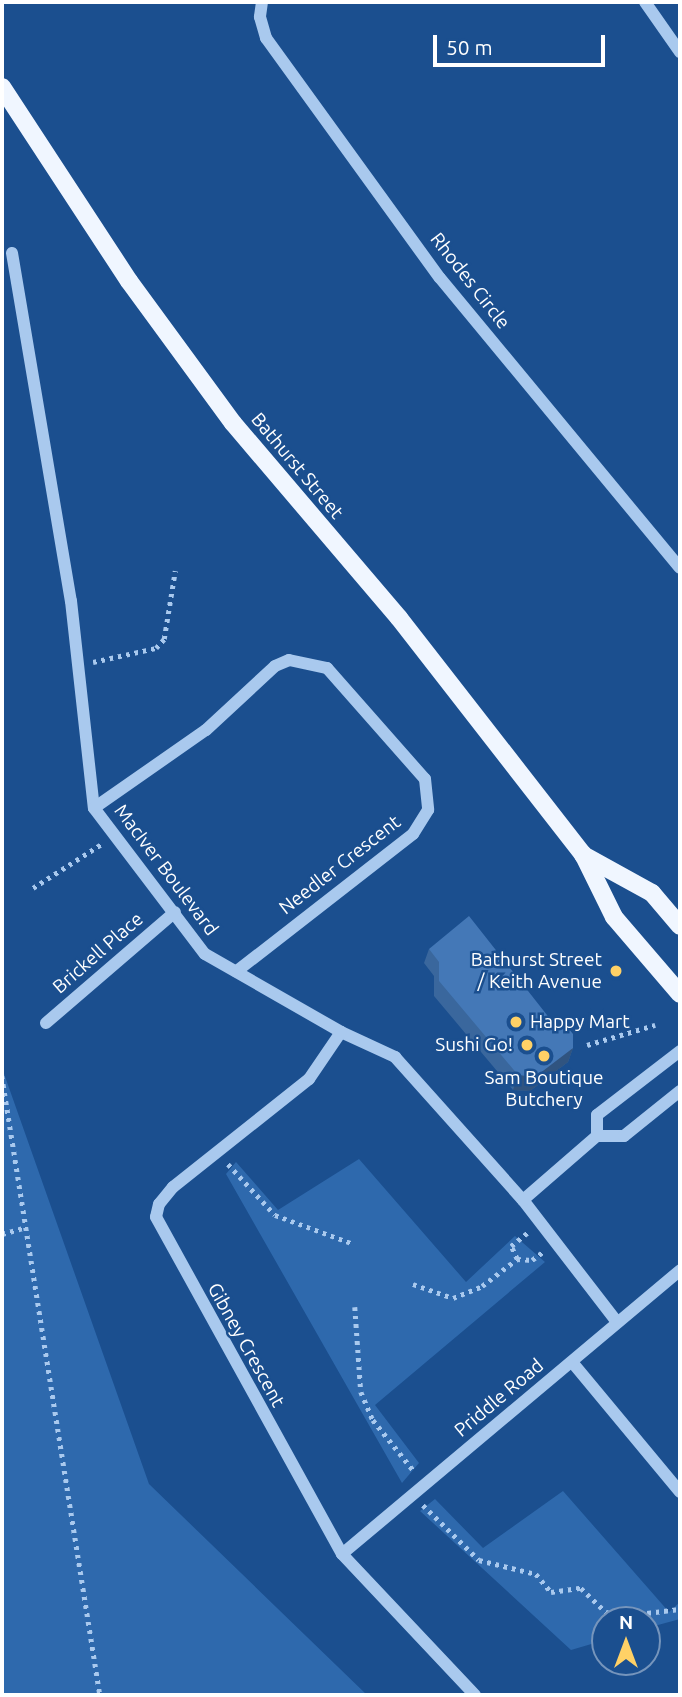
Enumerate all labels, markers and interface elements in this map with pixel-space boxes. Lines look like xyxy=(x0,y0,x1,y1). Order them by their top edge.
scale bar xyxy=(437,21,608,65)
text: 50 m xyxy=(446,35,493,59)
street label: Rhodes Circle xyxy=(425,228,515,334)
street label: Bathurst Street xyxy=(246,408,348,524)
street label: MacIver Boulevard xyxy=(109,800,223,940)
street label: Needler Crescent xyxy=(275,811,405,919)
street label: Brickell Place xyxy=(48,908,148,998)
place label: Bathurst Street / Keith Avenue xyxy=(471,949,602,993)
marker: Bathurst Street / Keith Avenue xyxy=(608,963,624,979)
place label: Happy Mart xyxy=(530,1011,630,1033)
marker: Happy Mart xyxy=(508,1014,524,1030)
place label: Sushi Go! xyxy=(435,1034,513,1056)
marker: Sushi Go! xyxy=(519,1037,535,1053)
marker: Sam Boutique Butchery xyxy=(536,1048,552,1064)
place label: Sam Boutique Butchery xyxy=(484,1067,604,1111)
street label: Gibney Crescent xyxy=(202,1279,290,1411)
street label: Priddle Road xyxy=(450,1354,548,1442)
north arrow xyxy=(591,1606,661,1676)
text: N xyxy=(619,1611,633,1633)

